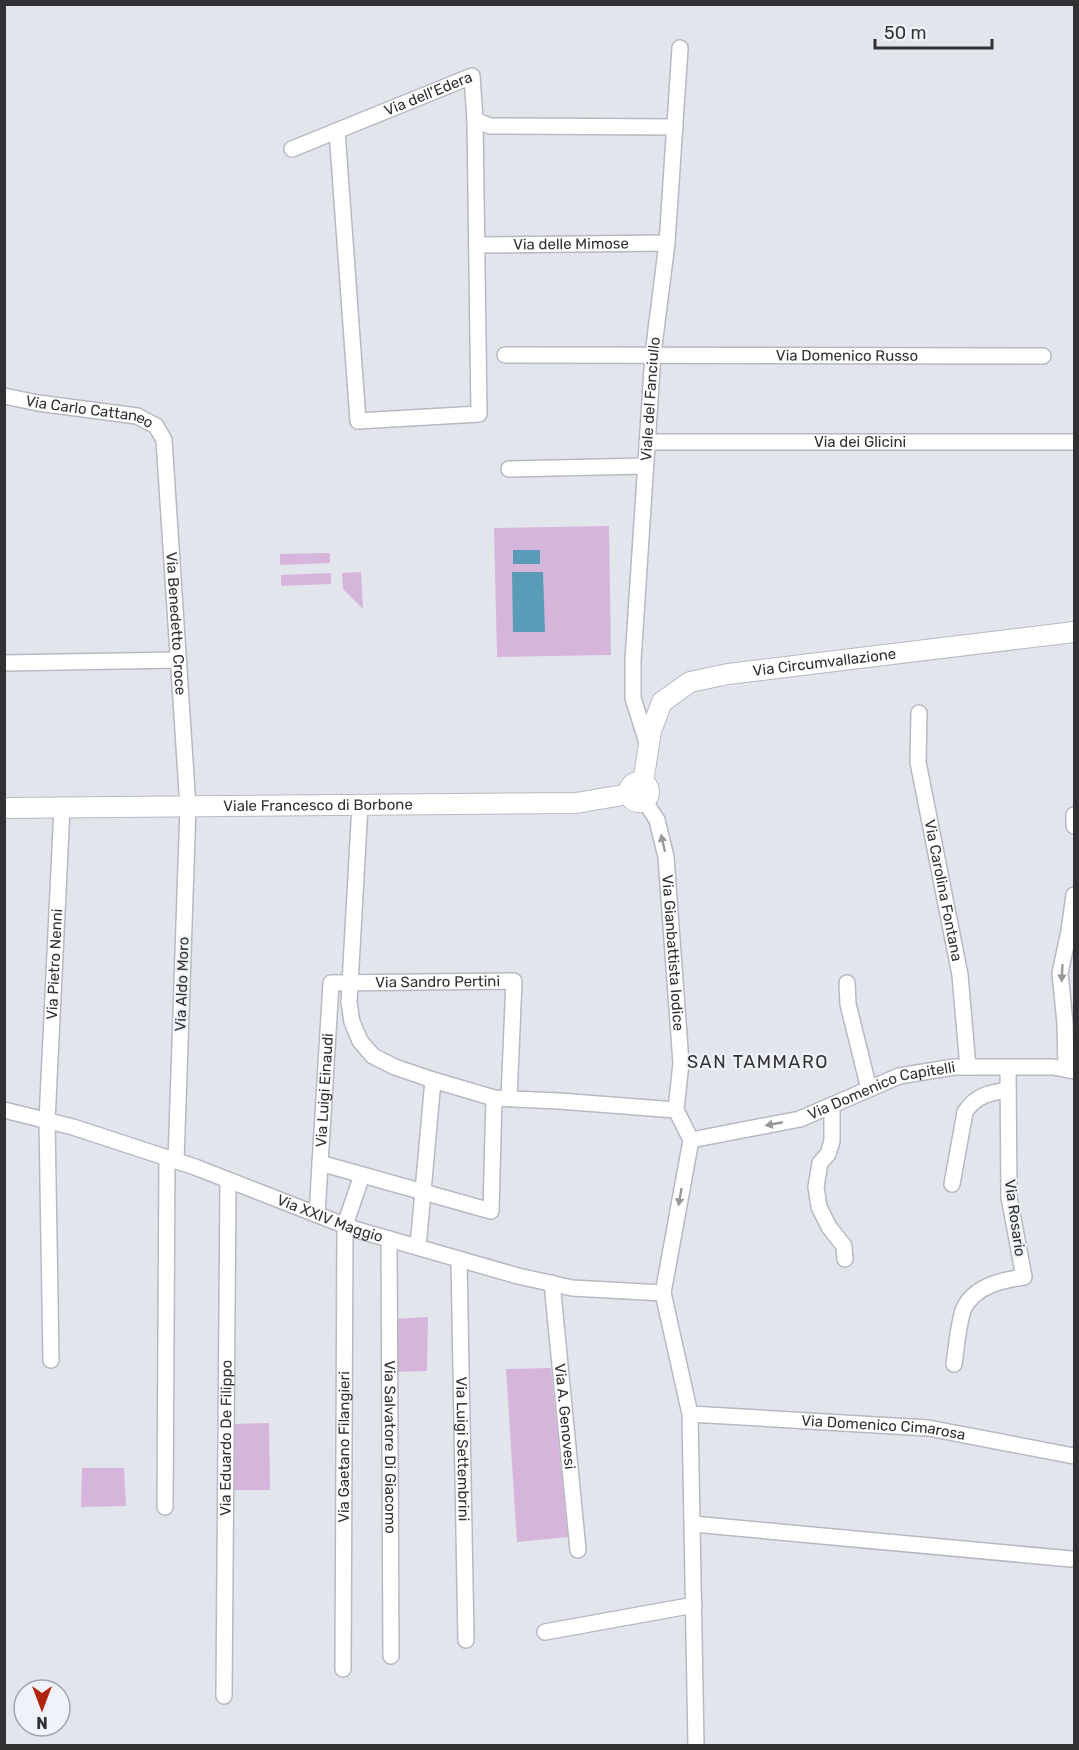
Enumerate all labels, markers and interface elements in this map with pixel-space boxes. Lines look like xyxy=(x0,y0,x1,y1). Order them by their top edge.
scale bar xyxy=(875,12,992,50)
text: 50 m xyxy=(884,22,927,44)
street label: Via dell'Edera xyxy=(381,68,475,120)
street label: Via delle Mimose xyxy=(513,234,629,254)
street label: Viale del Fanciullo xyxy=(637,336,664,462)
street label: Via Domenico Russo xyxy=(776,347,918,365)
street label: Via Carlo Cattaneo xyxy=(24,392,156,432)
street label: Via dei Glicini xyxy=(814,433,906,451)
street label: Via Benedetto Croce xyxy=(162,551,190,696)
street label: Via Circumvallazione xyxy=(752,645,897,680)
street label: Viale Francesco di Borbone xyxy=(223,795,413,815)
street label: Via Carolina Fontana xyxy=(921,818,966,963)
one-way arrow xyxy=(657,834,667,852)
street label: Via Gianbattista Iodice xyxy=(658,874,688,1032)
street label: Via Pietro Nenni xyxy=(43,908,66,1020)
street label: Via Aldo Moro xyxy=(171,936,193,1032)
one-way arrow xyxy=(1057,964,1066,983)
street label: Via Sandro Pertini xyxy=(375,972,500,992)
street label: Via Luigi Einaudi xyxy=(312,1033,337,1148)
district label: SAN TAMMARO xyxy=(687,1051,829,1073)
street label: Via Domenico Capitelli xyxy=(805,1058,957,1124)
one-way arrow xyxy=(765,1120,784,1129)
street label: Via Rosario xyxy=(1001,1178,1029,1258)
one-way arrow xyxy=(676,1188,685,1207)
street label: Via XXIV Maggio xyxy=(274,1191,385,1246)
street label: Via Eduardo De Filippo xyxy=(216,1360,236,1516)
street label: Via Salvatore Di Giacomo xyxy=(381,1360,399,1534)
street label: Via A. Genovesi xyxy=(551,1363,579,1470)
street label: Via Gaetano Filangieri xyxy=(335,1371,353,1523)
street label: Via Luigi Settembrini xyxy=(452,1376,473,1522)
street label: Via Domenico Cimarosa xyxy=(801,1412,967,1444)
north arrow xyxy=(12,1678,72,1738)
text: N xyxy=(36,1713,48,1732)

